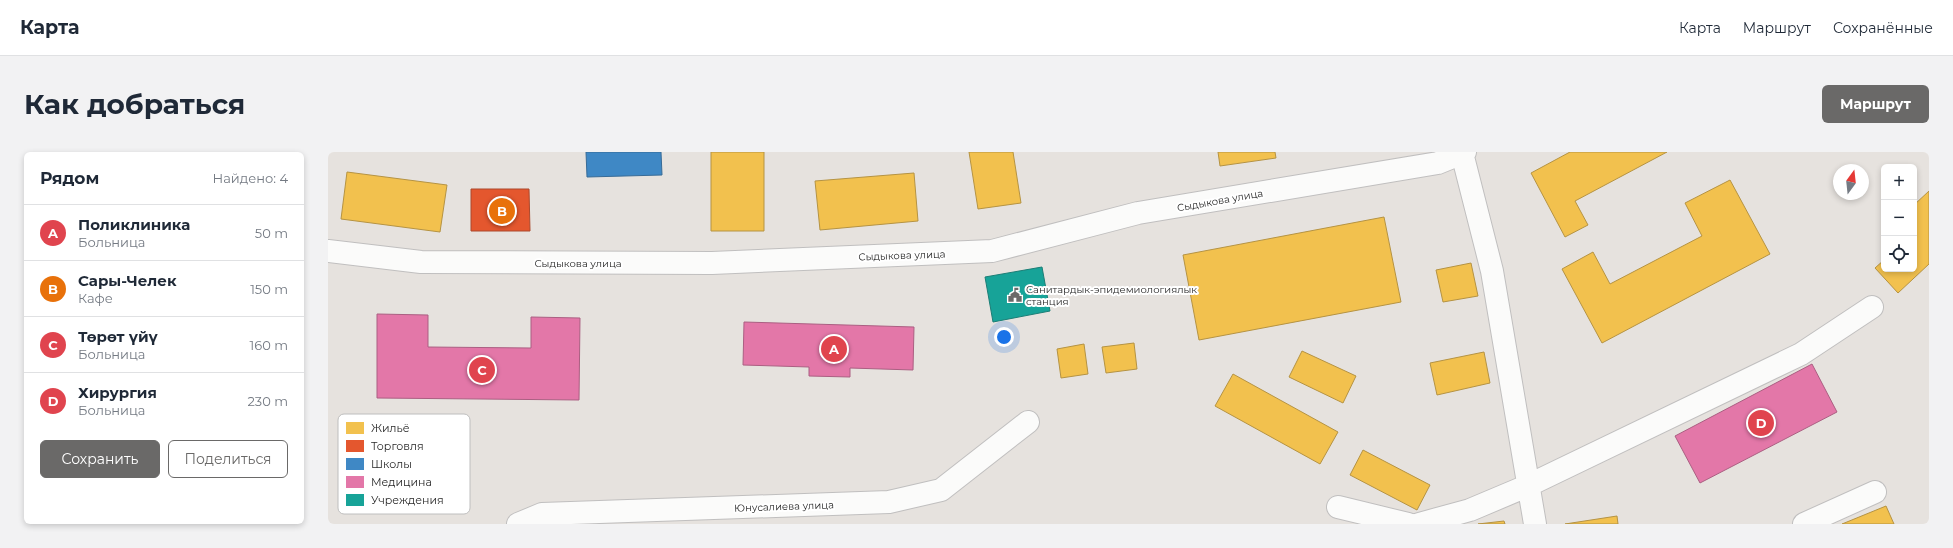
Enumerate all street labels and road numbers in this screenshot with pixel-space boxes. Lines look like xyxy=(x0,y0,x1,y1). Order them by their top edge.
street label: Сыдыкова улица xyxy=(1176,187,1264,214)
street label: Сыдыкова улица xyxy=(858,247,946,264)
street label: Сыдыкова улица xyxy=(534,257,622,270)
street label: Юнусалиева улица xyxy=(734,498,834,515)

